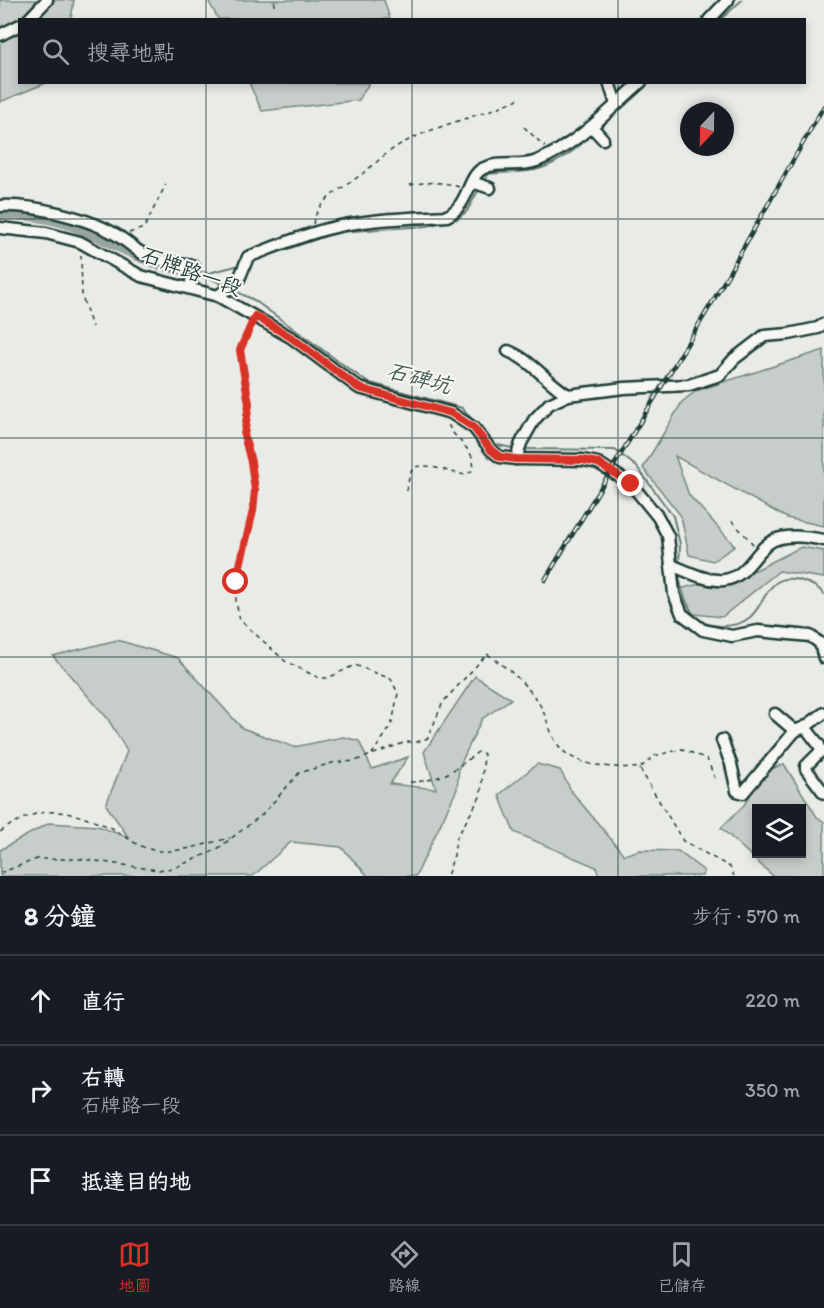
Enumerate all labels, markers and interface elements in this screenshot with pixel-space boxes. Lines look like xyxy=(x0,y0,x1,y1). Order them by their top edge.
search box xyxy=(18,18,806,84)
icon: search xyxy=(39,35,72,68)
text: 搜尋地點 xyxy=(87,39,175,66)
north arrow xyxy=(680,102,734,156)
street label: 石牌路一段 xyxy=(138,241,246,301)
water label: 石碑坑 xyxy=(384,356,456,400)
route end xyxy=(617,470,643,496)
route start xyxy=(222,568,248,594)
map controls xyxy=(752,804,806,858)
button: layers xyxy=(752,804,806,858)
text: 8 分鐘 xyxy=(24,900,96,932)
text: 步行 · 570 m xyxy=(692,904,800,928)
icon: ahead xyxy=(24,984,57,1017)
text: 直行 xyxy=(81,988,125,1015)
text: 220 m xyxy=(745,988,800,1012)
text: 右轉 xyxy=(81,1064,125,1091)
icon: right xyxy=(24,1074,57,1107)
text: 350 m xyxy=(745,1078,800,1102)
text: 石牌路一段 xyxy=(81,1093,181,1117)
icon: arrive xyxy=(24,1164,57,1197)
text: 抵達目的地 xyxy=(81,1168,191,1195)
tab: 地圖 xyxy=(118,1238,151,1296)
tab: 路線 xyxy=(388,1238,421,1296)
tab: 已儲存 xyxy=(658,1238,706,1296)

